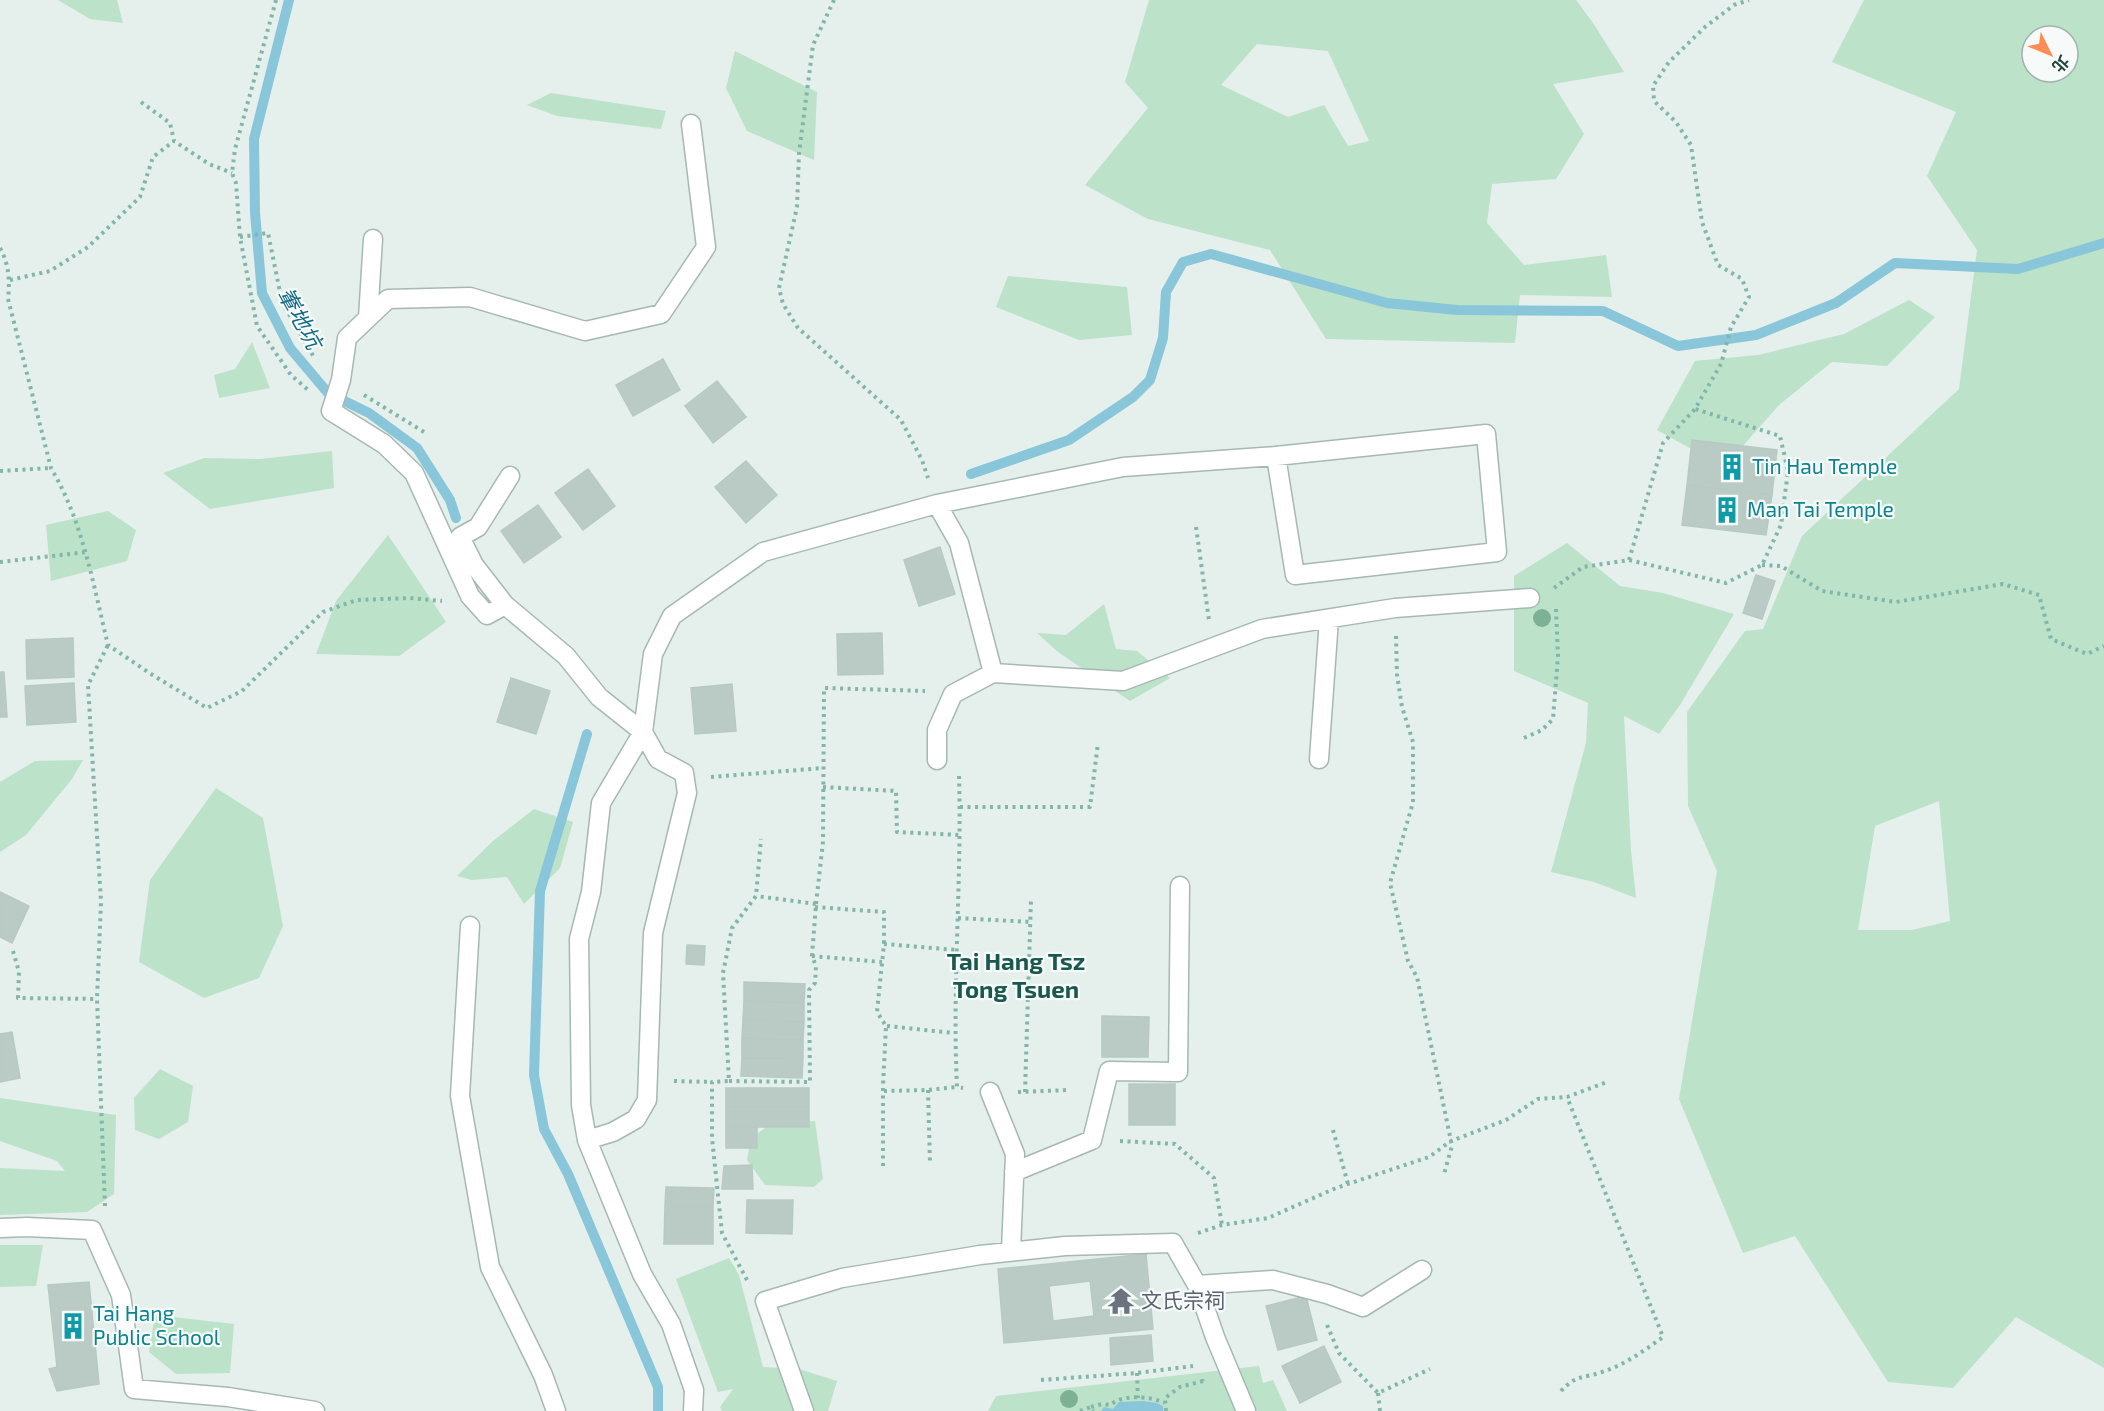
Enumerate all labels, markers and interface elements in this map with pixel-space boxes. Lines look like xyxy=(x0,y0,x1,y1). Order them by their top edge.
north arrow xyxy=(2020,24,2080,84)
text: 北 xyxy=(2049,52,2074,77)
water label: 輋地坑 xyxy=(274,282,330,355)
building icon: Tin Hau Temple xyxy=(1717,452,1747,482)
place label: Tin Hau Temple xyxy=(1752,453,1897,478)
building icon: Man Tai Temple xyxy=(1712,495,1742,525)
place label: Man Tai Temple xyxy=(1747,496,1894,521)
district label: Tai Hang Tsz Tong Tsuen xyxy=(947,946,1085,1003)
temple icon: 文氏宗祠 xyxy=(1106,1286,1136,1316)
place label: 文氏宗祠 xyxy=(1141,1287,1225,1312)
place label: Tai Hang Public School xyxy=(93,1300,221,1349)
building icon: Tai Hang Public School xyxy=(58,1311,88,1341)

